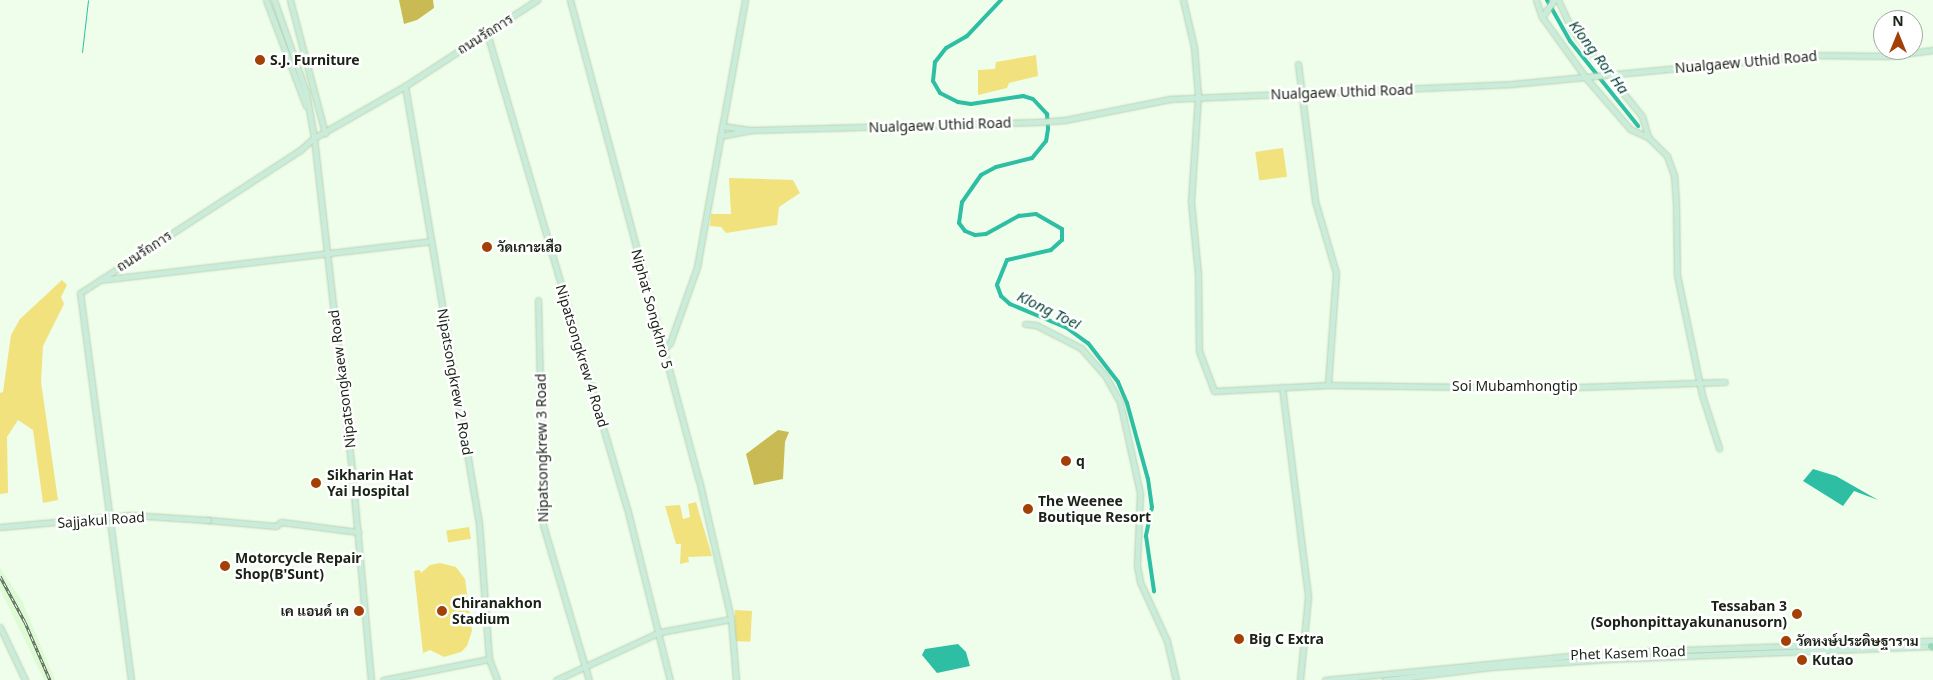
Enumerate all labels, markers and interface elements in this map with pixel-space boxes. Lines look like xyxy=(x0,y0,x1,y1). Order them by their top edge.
street label: ถนนรัถการ xyxy=(454,10,516,58)
north arrow xyxy=(1873,10,1923,60)
text: N xyxy=(1892,11,1904,30)
water label: Klong Ror Ha xyxy=(1565,17,1633,97)
street label: Nualgaew Uthid Road xyxy=(1674,47,1818,77)
place label: S.J. Furniture xyxy=(270,52,360,68)
marker: S.J. Furniture xyxy=(254,54,266,66)
street label: Nualgaew Uthid Road xyxy=(1270,81,1414,103)
street label: Nualgaew Uthid Road xyxy=(868,114,1012,136)
street label: ถนนรัถการ xyxy=(113,227,175,275)
place label: วัดเกาะเสือ xyxy=(497,239,562,255)
marker: วัดเกาะเสือ xyxy=(481,241,493,253)
street label: Niphat Songkhro 5 xyxy=(628,247,676,371)
street label: Nipatsongkrew 4 Road xyxy=(552,282,612,430)
water label: Klong Toei xyxy=(1014,287,1084,333)
street label: Nipatsongkrew 2 Road xyxy=(434,307,476,457)
street label: Nipatsongkaew Road xyxy=(325,309,359,449)
street label: Nipatsongkrew 3 Road xyxy=(532,373,552,523)
street label: Soi Mubamhongtip xyxy=(1452,378,1578,394)
place label: q xyxy=(1076,453,1085,469)
marker: q xyxy=(1060,455,1072,467)
place label: Sikharin Hat Yai Hospital xyxy=(327,467,413,500)
marker: Sikharin Hat Yai Hospital xyxy=(309,476,323,490)
place label: The Weenee Boutique Resort xyxy=(1038,493,1151,526)
marker: The Weenee Boutique Resort xyxy=(1022,503,1034,515)
street label: Sajjakul Road xyxy=(57,509,145,531)
place label: Motorcycle Repair Shop(B'Sunt) xyxy=(235,550,362,582)
marker: Motorcycle Repair Shop(B'Sunt) xyxy=(219,560,231,572)
place label: Chiranakhon Stadium xyxy=(452,595,542,628)
place label: Tessaban 3 (Sophonpittayakunanusorn) xyxy=(1591,598,1787,630)
place label: เค แอนด์ เค xyxy=(280,603,349,619)
marker: เค แอนด์ เค xyxy=(353,605,365,617)
marker: Chiranakhon Stadium xyxy=(436,605,448,617)
marker: Tessaban 3 (Sophonpittayakunanusorn) xyxy=(1791,608,1803,620)
place label: Big C Extra xyxy=(1249,631,1324,647)
marker: Big C Extra xyxy=(1233,633,1245,645)
place label: วัดหงษ์ประดิษฐาราม xyxy=(1796,633,1919,649)
marker: วัดหงษ์ประดิษฐาราม xyxy=(1780,635,1792,647)
street label: Phet Kasem Road xyxy=(1570,643,1686,663)
place label: Kutao xyxy=(1812,652,1854,668)
marker: Kutao xyxy=(1796,654,1808,666)

